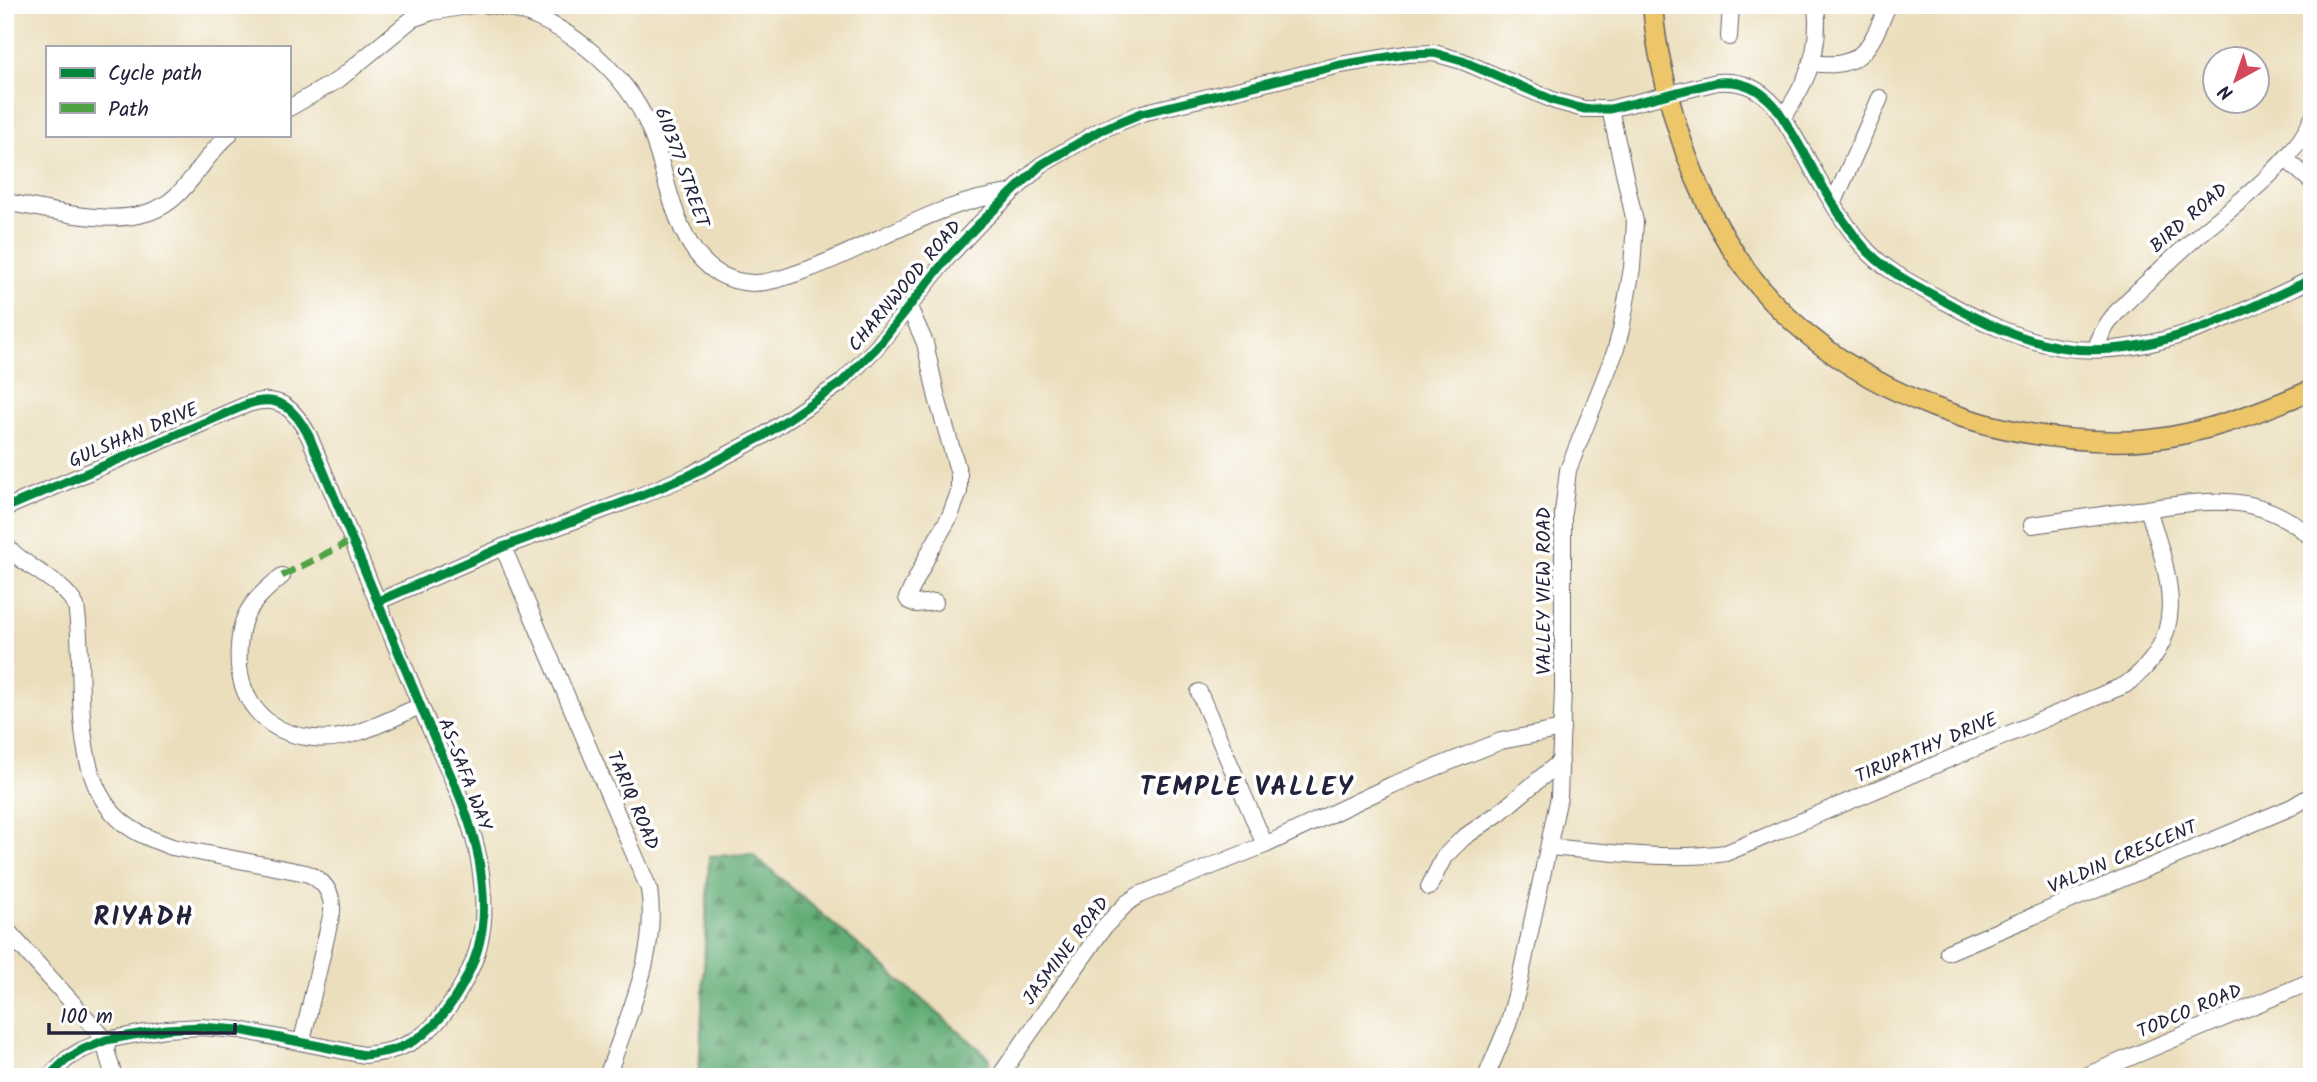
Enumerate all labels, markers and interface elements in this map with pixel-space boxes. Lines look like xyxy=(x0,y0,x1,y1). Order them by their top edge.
legend xyxy=(46,46,290,136)
north arrow xyxy=(2202,46,2272,116)
text: Cycle path xyxy=(108,58,202,91)
text: N xyxy=(2212,76,2241,107)
text: Path xyxy=(108,94,149,127)
street label: 610377 STREET xyxy=(646,103,717,234)
street label: BIRD ROAD xyxy=(2143,176,2235,261)
street label: CHARNWOOD ROAD xyxy=(841,214,970,359)
street label: GULSHAN DRIVE xyxy=(64,395,204,477)
street label: VALLEY VIEW ROAD xyxy=(1530,507,1560,675)
street label: TIRUPATHY DRIVE xyxy=(1851,705,2004,792)
street label: AS-SAFA WAY xyxy=(429,714,500,836)
street label: TARIQ ROAD xyxy=(598,747,666,855)
district label: TEMPLE VALLEY xyxy=(1140,767,1354,809)
street label: VALDIN CRESCENT xyxy=(2043,812,2204,903)
street label: JASMINE ROAD xyxy=(1016,890,1118,1012)
district label: RIYADH xyxy=(94,897,194,939)
street label: TODCO ROAD xyxy=(2133,976,2247,1047)
scale bar xyxy=(49,991,234,1035)
text: 100 m xyxy=(60,1001,113,1034)

